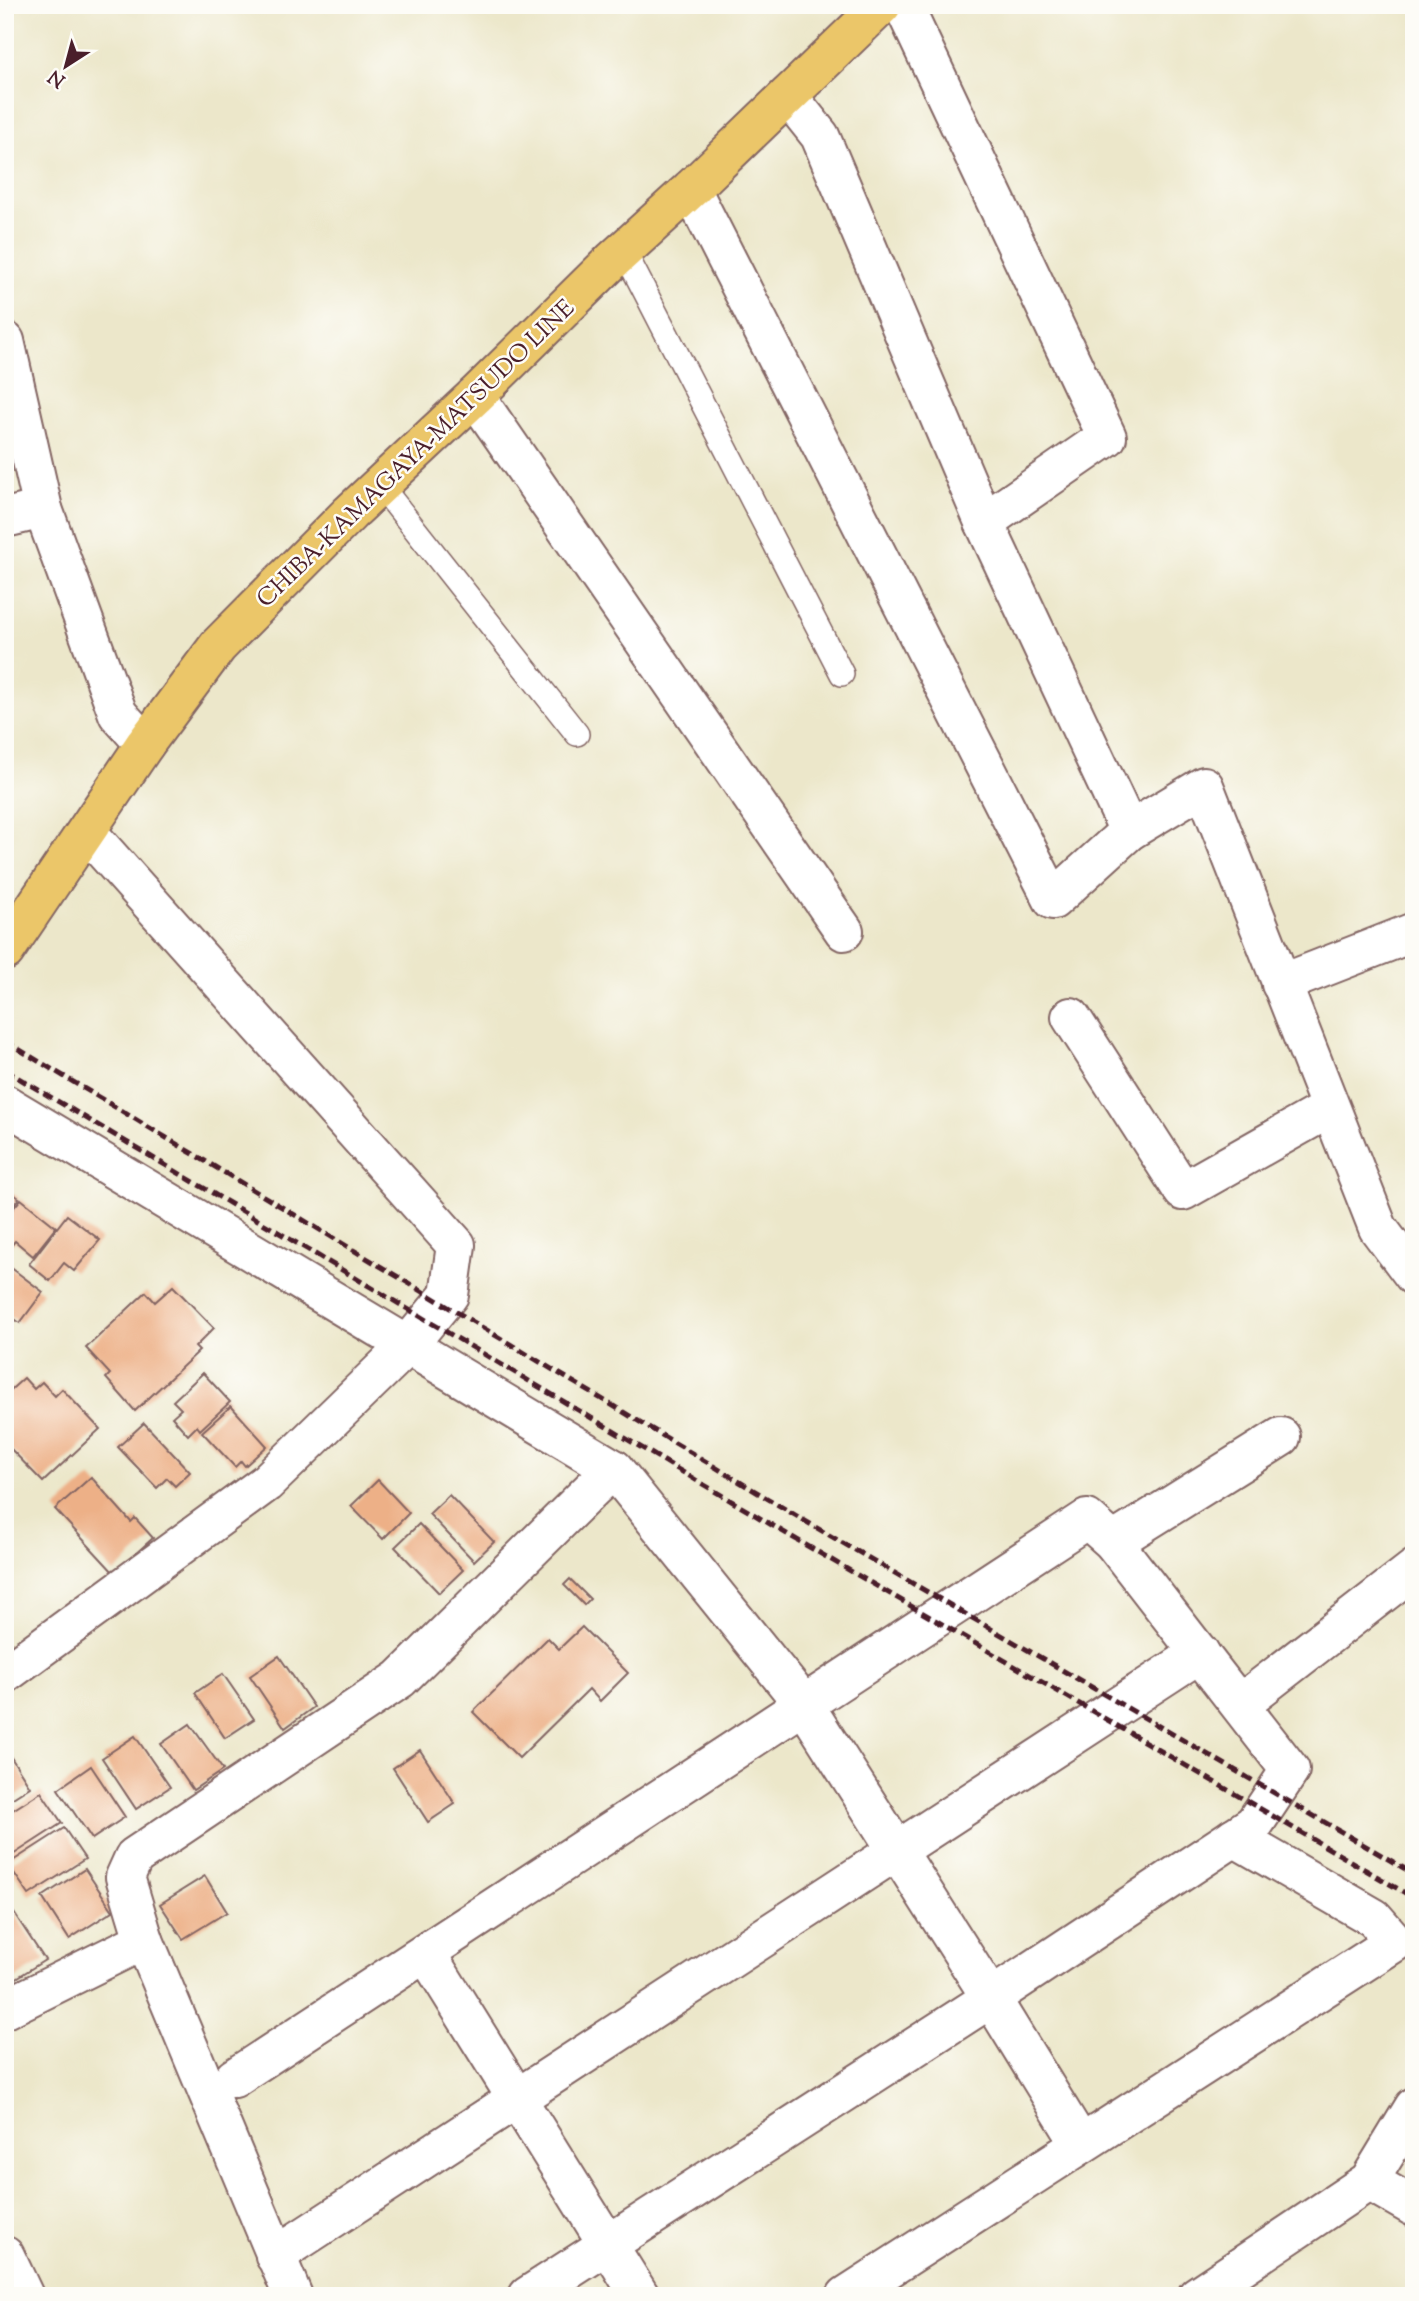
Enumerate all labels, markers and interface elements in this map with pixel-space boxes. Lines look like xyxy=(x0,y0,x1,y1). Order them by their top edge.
north arrow xyxy=(32,32,102,102)
text: N xyxy=(43,62,72,93)
street label: CHIBA-KAMAGAYA-MATSUDO LINE xyxy=(250,292,583,616)

